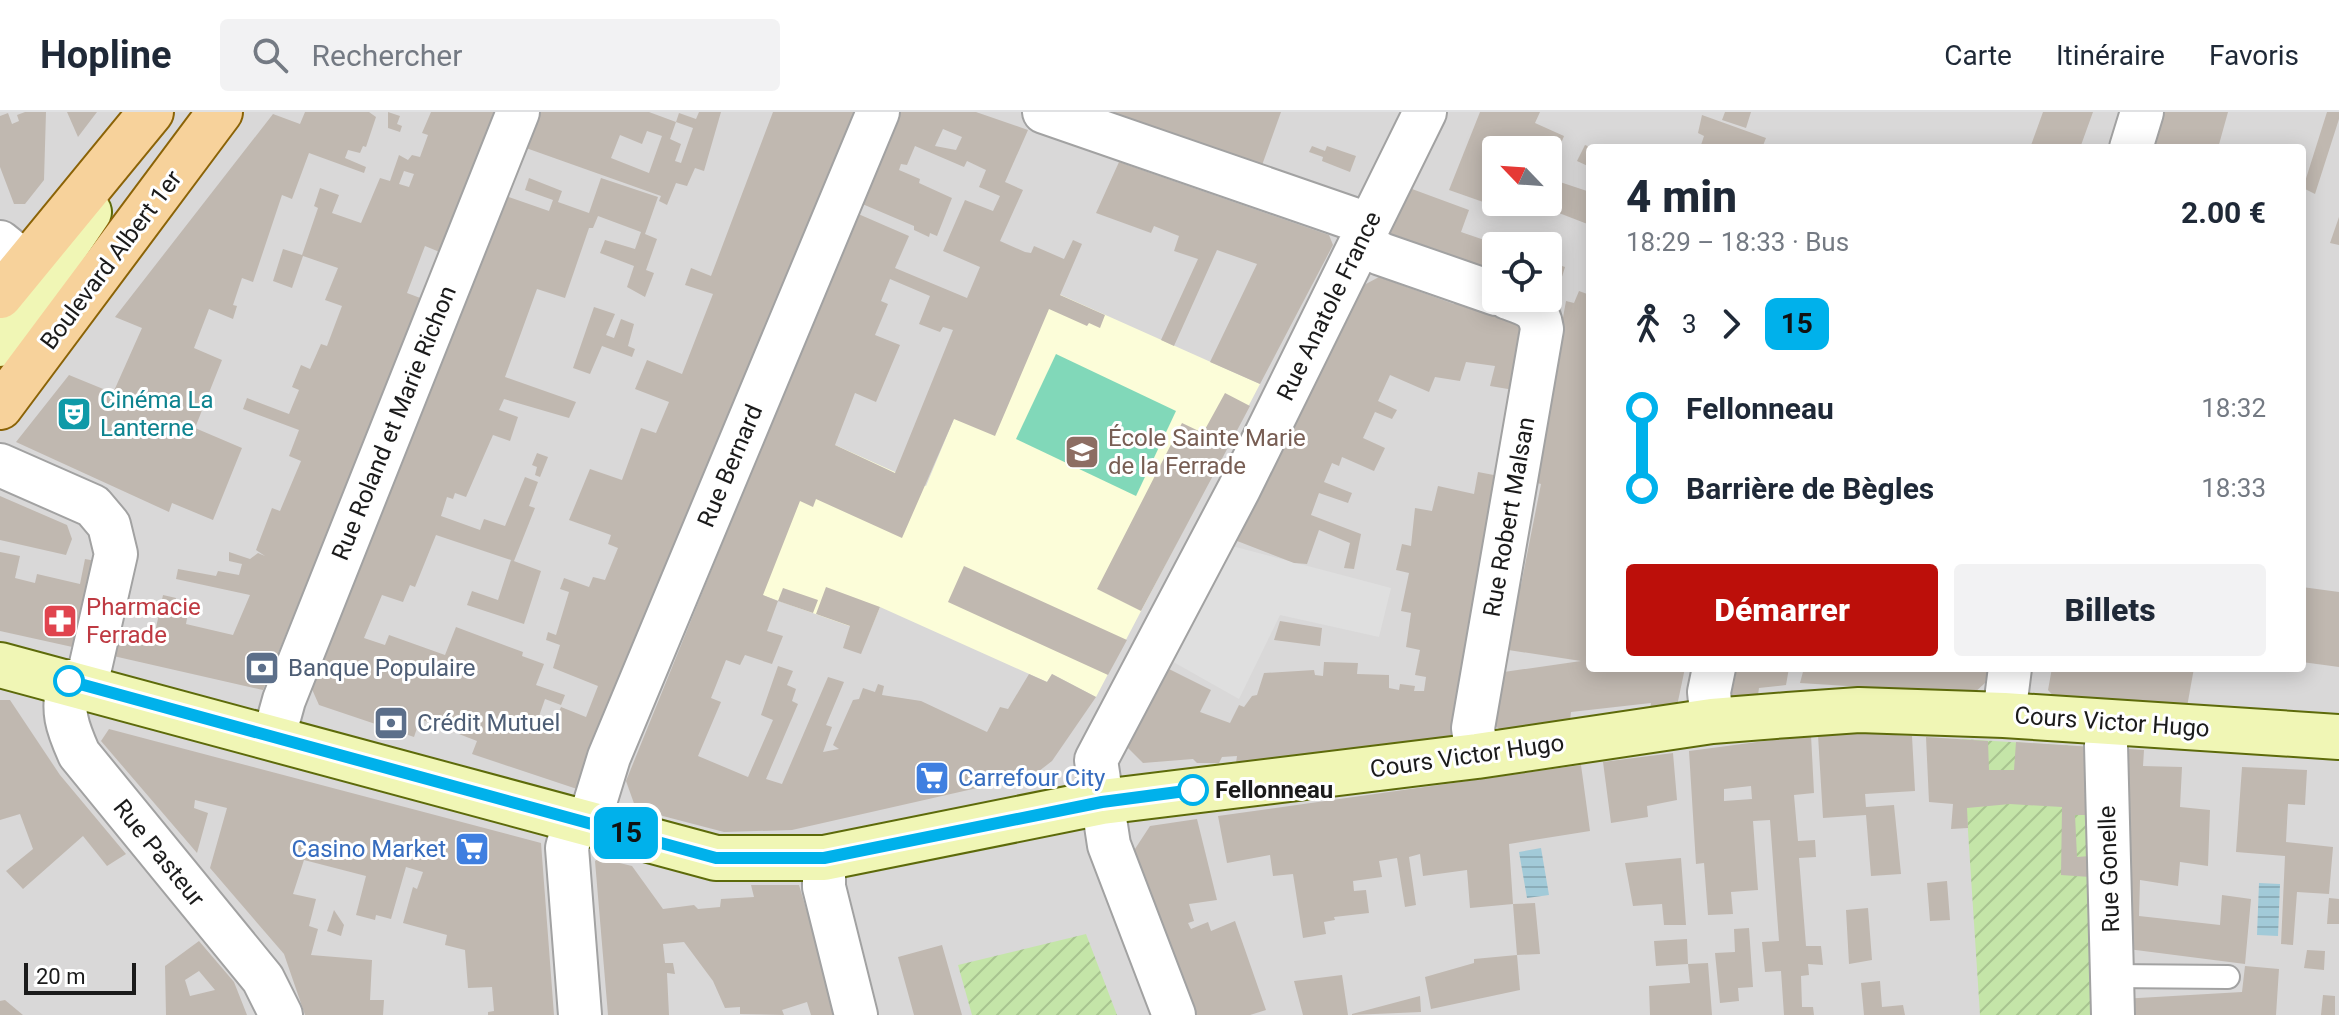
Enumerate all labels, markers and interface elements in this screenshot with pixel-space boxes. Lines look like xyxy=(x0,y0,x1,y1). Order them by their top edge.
search box xyxy=(220,19,780,91)
text: Hopline xyxy=(40,33,172,77)
icon: search xyxy=(248,33,292,77)
text: Rechercher xyxy=(312,38,462,73)
text: Carte xyxy=(1944,39,2012,72)
text: Itinéraire xyxy=(2056,39,2165,72)
text: Favoris xyxy=(2209,39,2299,72)
north arrow xyxy=(1482,136,1562,216)
map controls xyxy=(1482,136,1562,312)
street label: Boulevard Albert 1er xyxy=(35,165,187,355)
text: 4 min xyxy=(1626,171,1737,223)
text: 2.00 € xyxy=(2181,195,2266,230)
street label: Rue Anatole France xyxy=(1271,207,1387,405)
text: 18:29 – 18:33 · Bus xyxy=(1626,227,1849,257)
button: locate xyxy=(1482,232,1562,312)
street label: Rue Roland et Marie Richon xyxy=(326,282,462,564)
icon: walk xyxy=(1626,302,1670,346)
icon: forward xyxy=(1709,302,1753,346)
text: 15 xyxy=(1781,307,1813,340)
text: 3 xyxy=(1682,309,1697,339)
place label: Cinéma La Lanterne xyxy=(100,386,213,442)
text: Fellonneau xyxy=(1686,391,1834,426)
text: 18:32 xyxy=(2201,393,2266,423)
theatre icon: Cinéma La Lanterne xyxy=(55,395,93,433)
street label: Rue Bernard xyxy=(692,401,768,531)
street label: Rue Robert Malsan xyxy=(1478,415,1540,619)
place label: École Sainte Marie de la Ferrade xyxy=(1108,424,1306,480)
school or university icon: École Sainte Marie de la Ferrade xyxy=(1063,433,1101,471)
text: Barrière de Bègles xyxy=(1686,471,1934,506)
text: 18:33 xyxy=(2201,473,2266,503)
button: Démarrer xyxy=(1626,564,1938,656)
button: Billets xyxy=(1954,564,2266,656)
place label: Pharmacie Ferrade xyxy=(86,593,201,649)
pharmacy icon: Pharmacie Ferrade xyxy=(41,602,79,640)
bank icon: Banque Populaire xyxy=(243,649,281,687)
place label: Banque Populaire xyxy=(288,654,476,682)
unlabelled marker xyxy=(54,666,84,696)
street label: Cours Victor Hugo xyxy=(2013,701,2211,743)
bank icon: Crédit Mutuel xyxy=(372,704,410,742)
place label: Crédit Mutuel xyxy=(417,709,560,737)
street label: Cours Victor Hugo xyxy=(1368,729,1566,783)
supermarket icon: Carrefour City xyxy=(913,759,951,797)
place label: Carrefour City xyxy=(958,764,1106,792)
marker: Fellonneau xyxy=(1178,775,1208,805)
place label: Fellonneau xyxy=(1215,776,1333,804)
street label: Rue Pasteur xyxy=(107,794,211,912)
street label: Rue Gonelle xyxy=(2093,805,2125,933)
line badge: 15 xyxy=(590,807,662,859)
text: 15 xyxy=(610,816,642,849)
supermarket icon: Casino Market xyxy=(453,830,491,868)
place label: Casino Market xyxy=(292,835,446,863)
scale bar xyxy=(24,959,136,995)
text: 20 m xyxy=(36,964,85,989)

